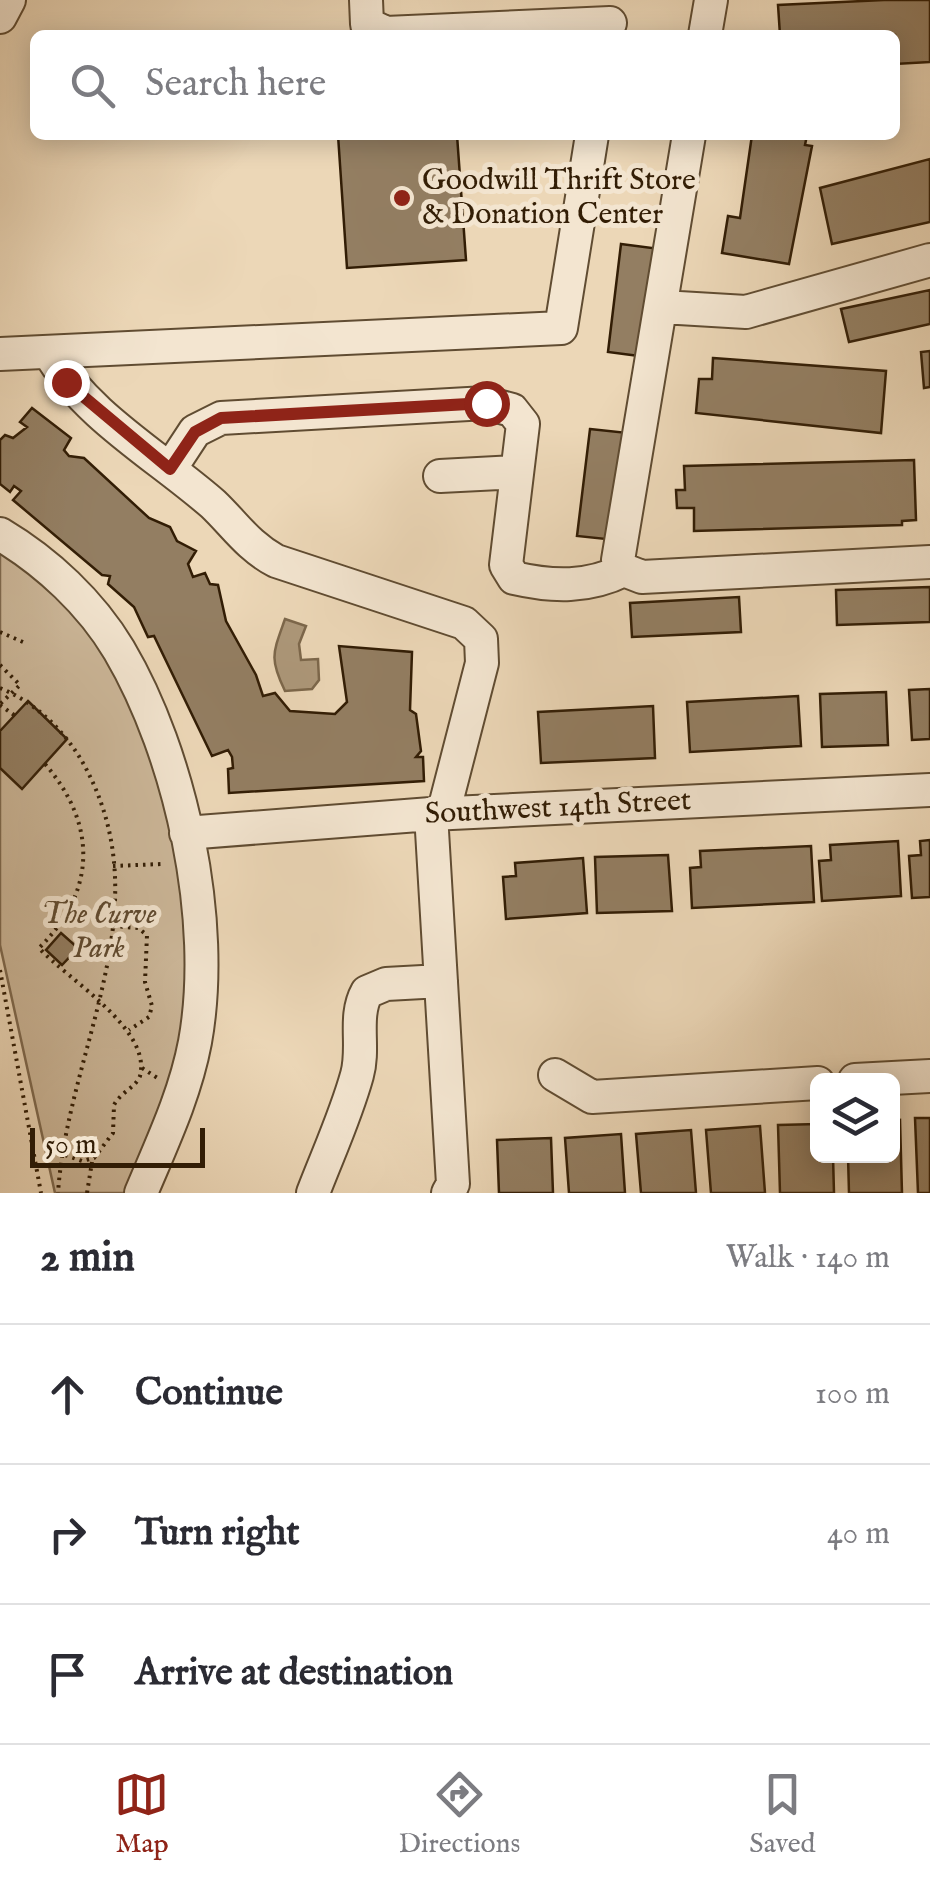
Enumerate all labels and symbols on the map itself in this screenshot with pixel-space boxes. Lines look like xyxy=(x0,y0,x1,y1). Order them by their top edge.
place label: Goodwill Thrift Store & Donation Center xyxy=(422,162,696,234)
marker: Goodwill Thrift Store & Donation Center xyxy=(391,187,413,209)
route end xyxy=(44,360,90,406)
route start xyxy=(464,381,510,427)
street label: Southwest 14th Street xyxy=(424,782,692,834)
park label: The Curve Park xyxy=(42,896,156,968)
scale bar xyxy=(30,1123,205,1168)

